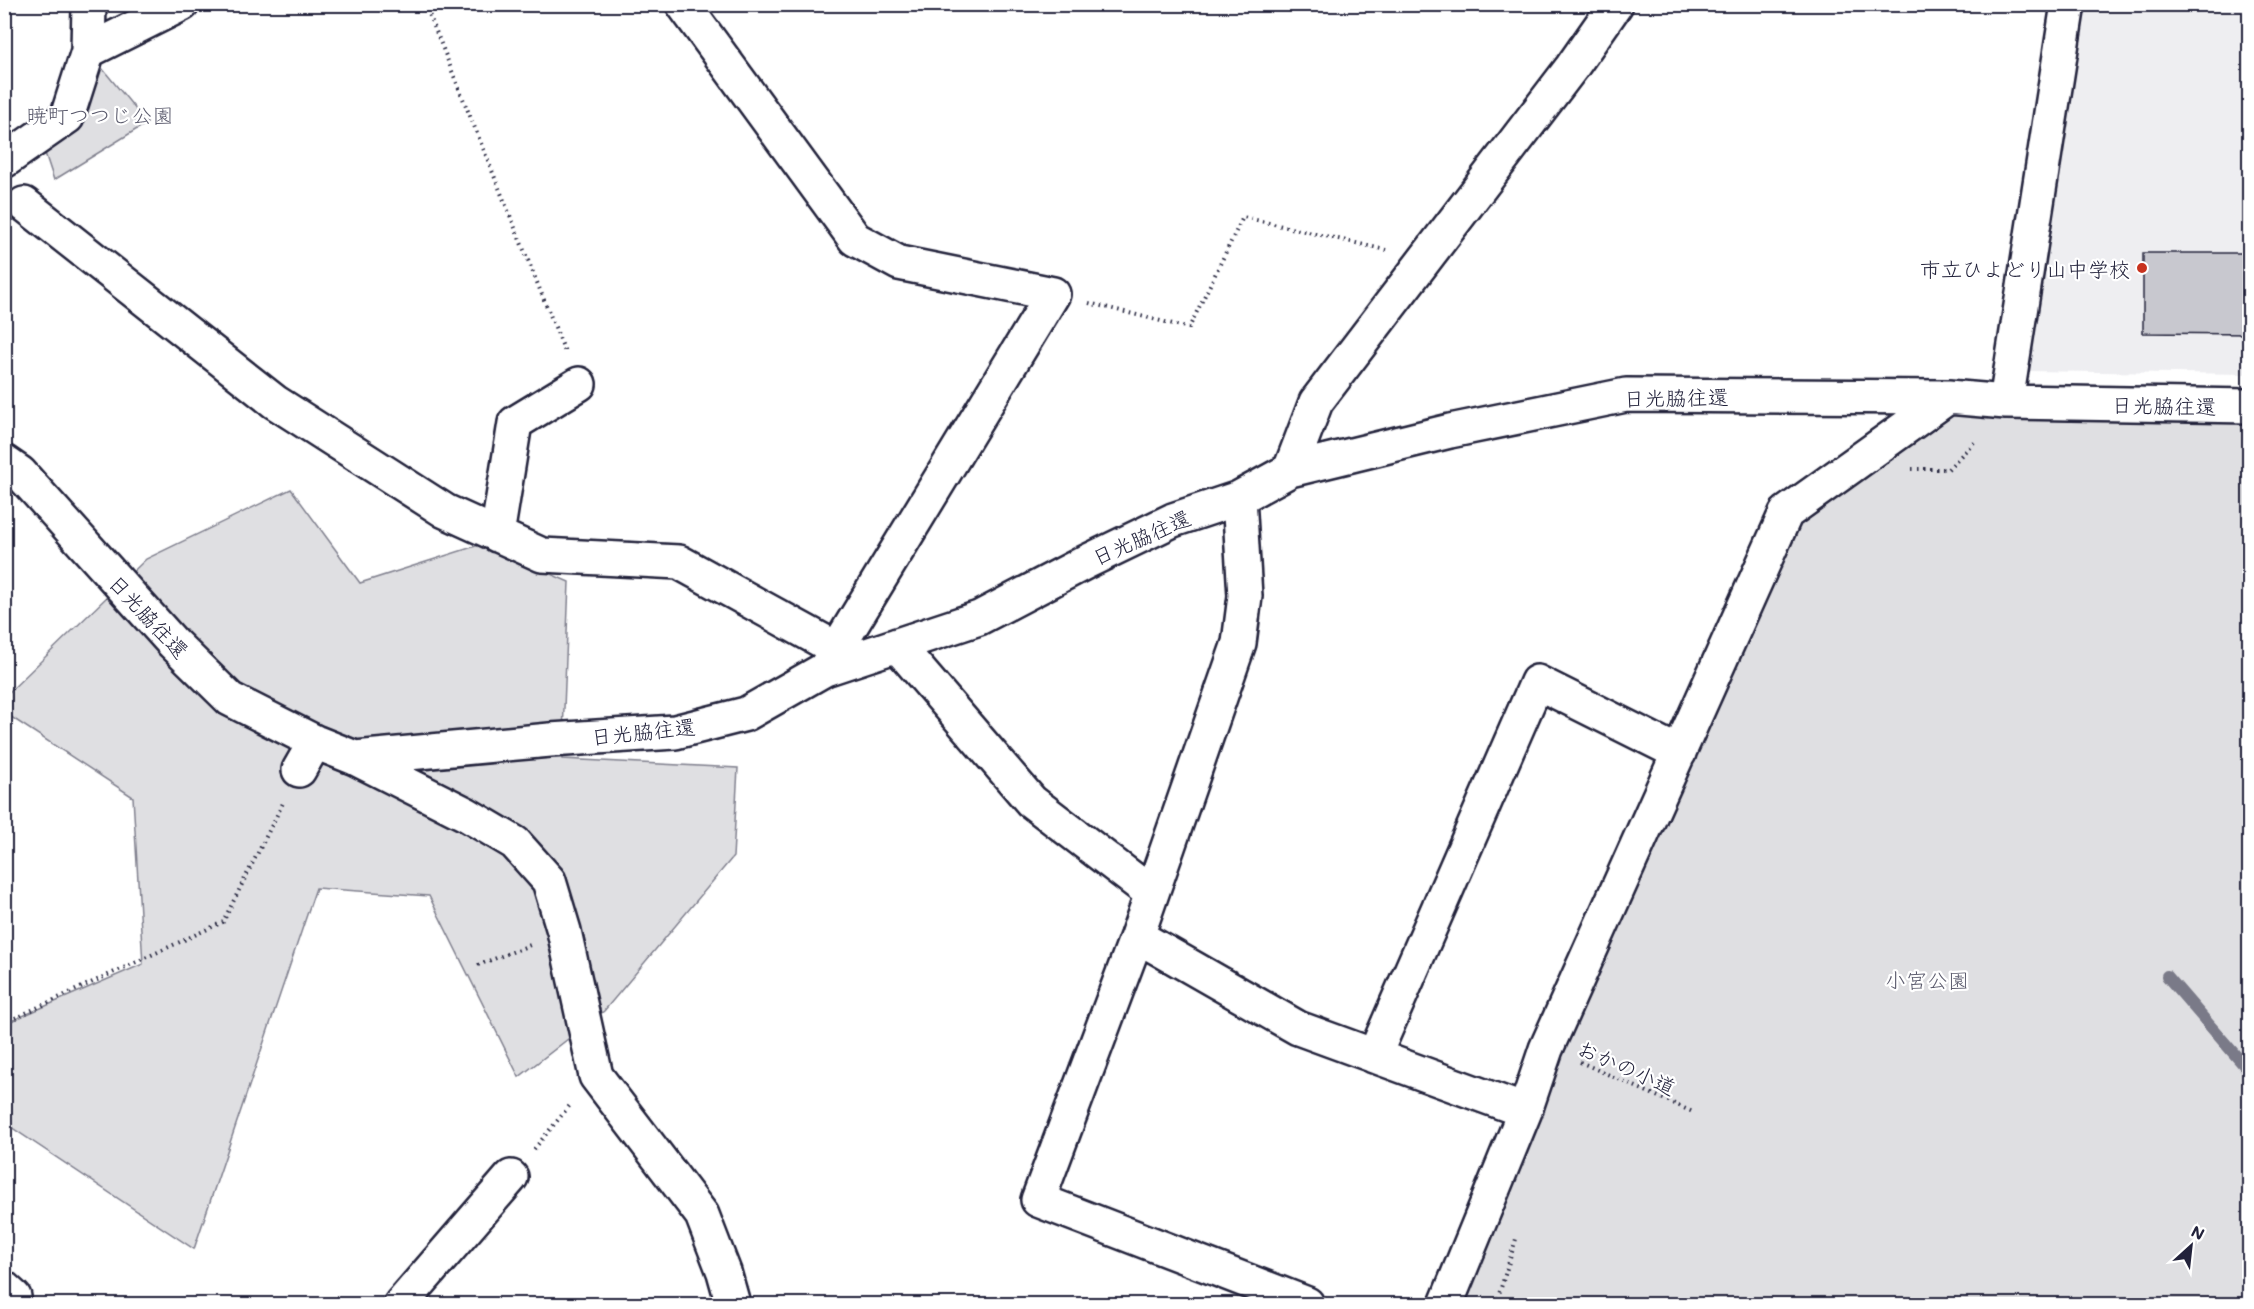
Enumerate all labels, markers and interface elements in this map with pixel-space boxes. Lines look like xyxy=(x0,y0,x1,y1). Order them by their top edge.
park label: 暁町つつじ公園 xyxy=(27,101,174,128)
place label: 市立ひよどり山中学校 xyxy=(1920,255,2130,282)
marker: 市立ひよどり山中学校 xyxy=(2135,261,2149,275)
street label: 日光脇往還 xyxy=(1623,383,1729,411)
street label: 日光脇往還 xyxy=(2111,391,2217,419)
street label: 日光脇往還 xyxy=(1088,503,1194,571)
street label: 日光脇往還 xyxy=(103,568,195,664)
street label: 日光脇往還 xyxy=(589,712,697,750)
park label: 小宮公園 xyxy=(1885,966,1969,993)
street label: おかの小道 xyxy=(1574,1033,1680,1101)
north arrow xyxy=(2161,1216,2221,1276)
text: N xyxy=(2188,1220,2208,1244)

